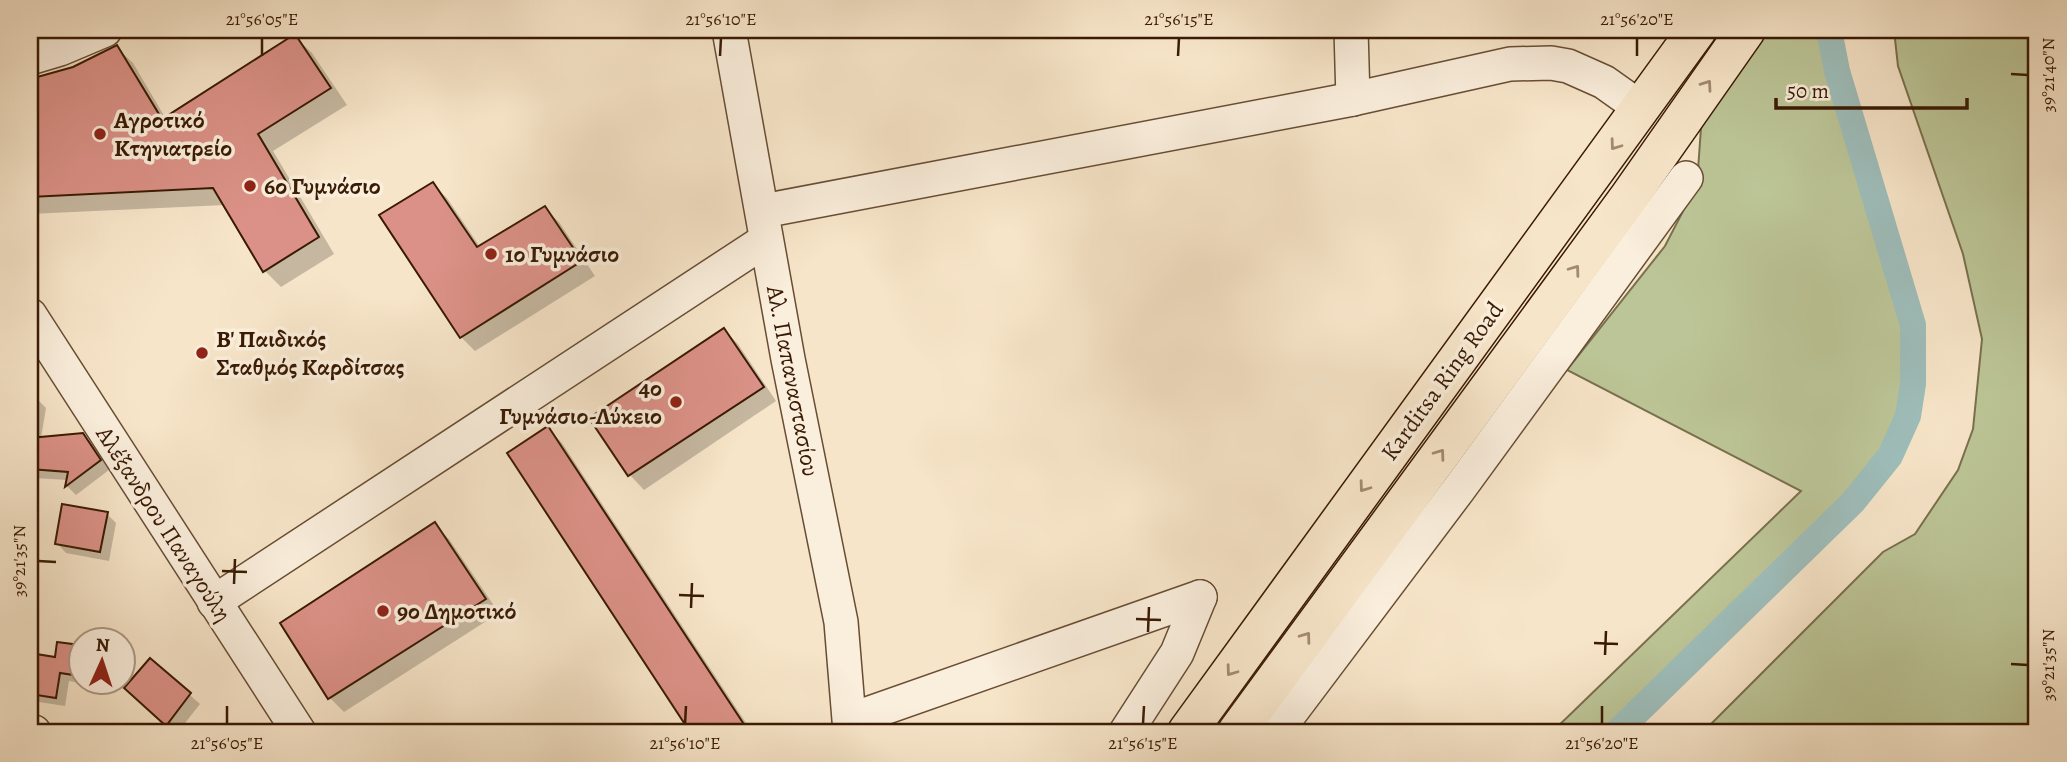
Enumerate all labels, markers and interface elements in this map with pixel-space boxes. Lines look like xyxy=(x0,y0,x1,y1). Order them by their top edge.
text: 21°56'05"E xyxy=(226,7,298,31)
text: 21°56'10"E xyxy=(685,7,757,31)
text: 21°56'15"E xyxy=(1144,7,1214,31)
text: 21°56'20"E xyxy=(1600,7,1674,31)
text: 39°21'40"N xyxy=(2036,37,2060,113)
scale bar xyxy=(1776,66,1967,110)
text: 50 m xyxy=(1787,77,1829,105)
one-way arrow xyxy=(1699,80,1711,93)
place label: Αγροτικό Κτηνιατρείο xyxy=(113,104,232,164)
marker: Αγροτικό Κτηνιατρείο xyxy=(92,126,108,142)
one-way arrow xyxy=(1611,137,1623,150)
place label: 6ο Γυμνάσιο xyxy=(264,170,381,202)
marker: 6ο Γυμνάσιο xyxy=(242,178,258,194)
place label: 1ο Γυμνάσιο xyxy=(505,238,619,270)
marker: 1ο Γυμνάσιο xyxy=(483,246,499,262)
one-way arrow xyxy=(1567,265,1579,278)
street label: Αλ. Παπαναστασίου xyxy=(759,282,827,479)
street label: Karditsa Ring Road xyxy=(1373,295,1511,467)
place label: Β' Παιδικός Σταθμός Καρδίτσας xyxy=(216,323,405,383)
marker: Β' Παιδικός Σταθμός Καρδίτσας xyxy=(194,345,210,361)
place label: 4ο Γυμνάσιο-Λύκειο xyxy=(499,372,662,432)
marker: 4ο Γυμνάσιο-Λύκειο xyxy=(668,394,684,410)
street label: Αλέξανδρου Παναγούλη xyxy=(88,419,239,628)
one-way arrow xyxy=(1432,449,1445,462)
one-way arrow xyxy=(1360,479,1373,491)
text: 39°21'35"N xyxy=(7,525,31,597)
place label: 9ο Δημοτικό xyxy=(397,595,517,627)
marker: 9ο Δημοτικό xyxy=(375,603,391,619)
north arrow xyxy=(66,626,136,696)
text: 39°21'35"N xyxy=(2036,629,2060,701)
text: N xyxy=(95,632,111,658)
one-way arrow xyxy=(1298,633,1310,645)
one-way arrow xyxy=(1227,663,1240,676)
text: 21°56'05"E xyxy=(191,731,263,755)
text: 21°56'10"E xyxy=(649,731,721,755)
text: 21°56'15"E xyxy=(1108,731,1178,755)
text: 21°56'20"E xyxy=(1565,731,1639,755)

